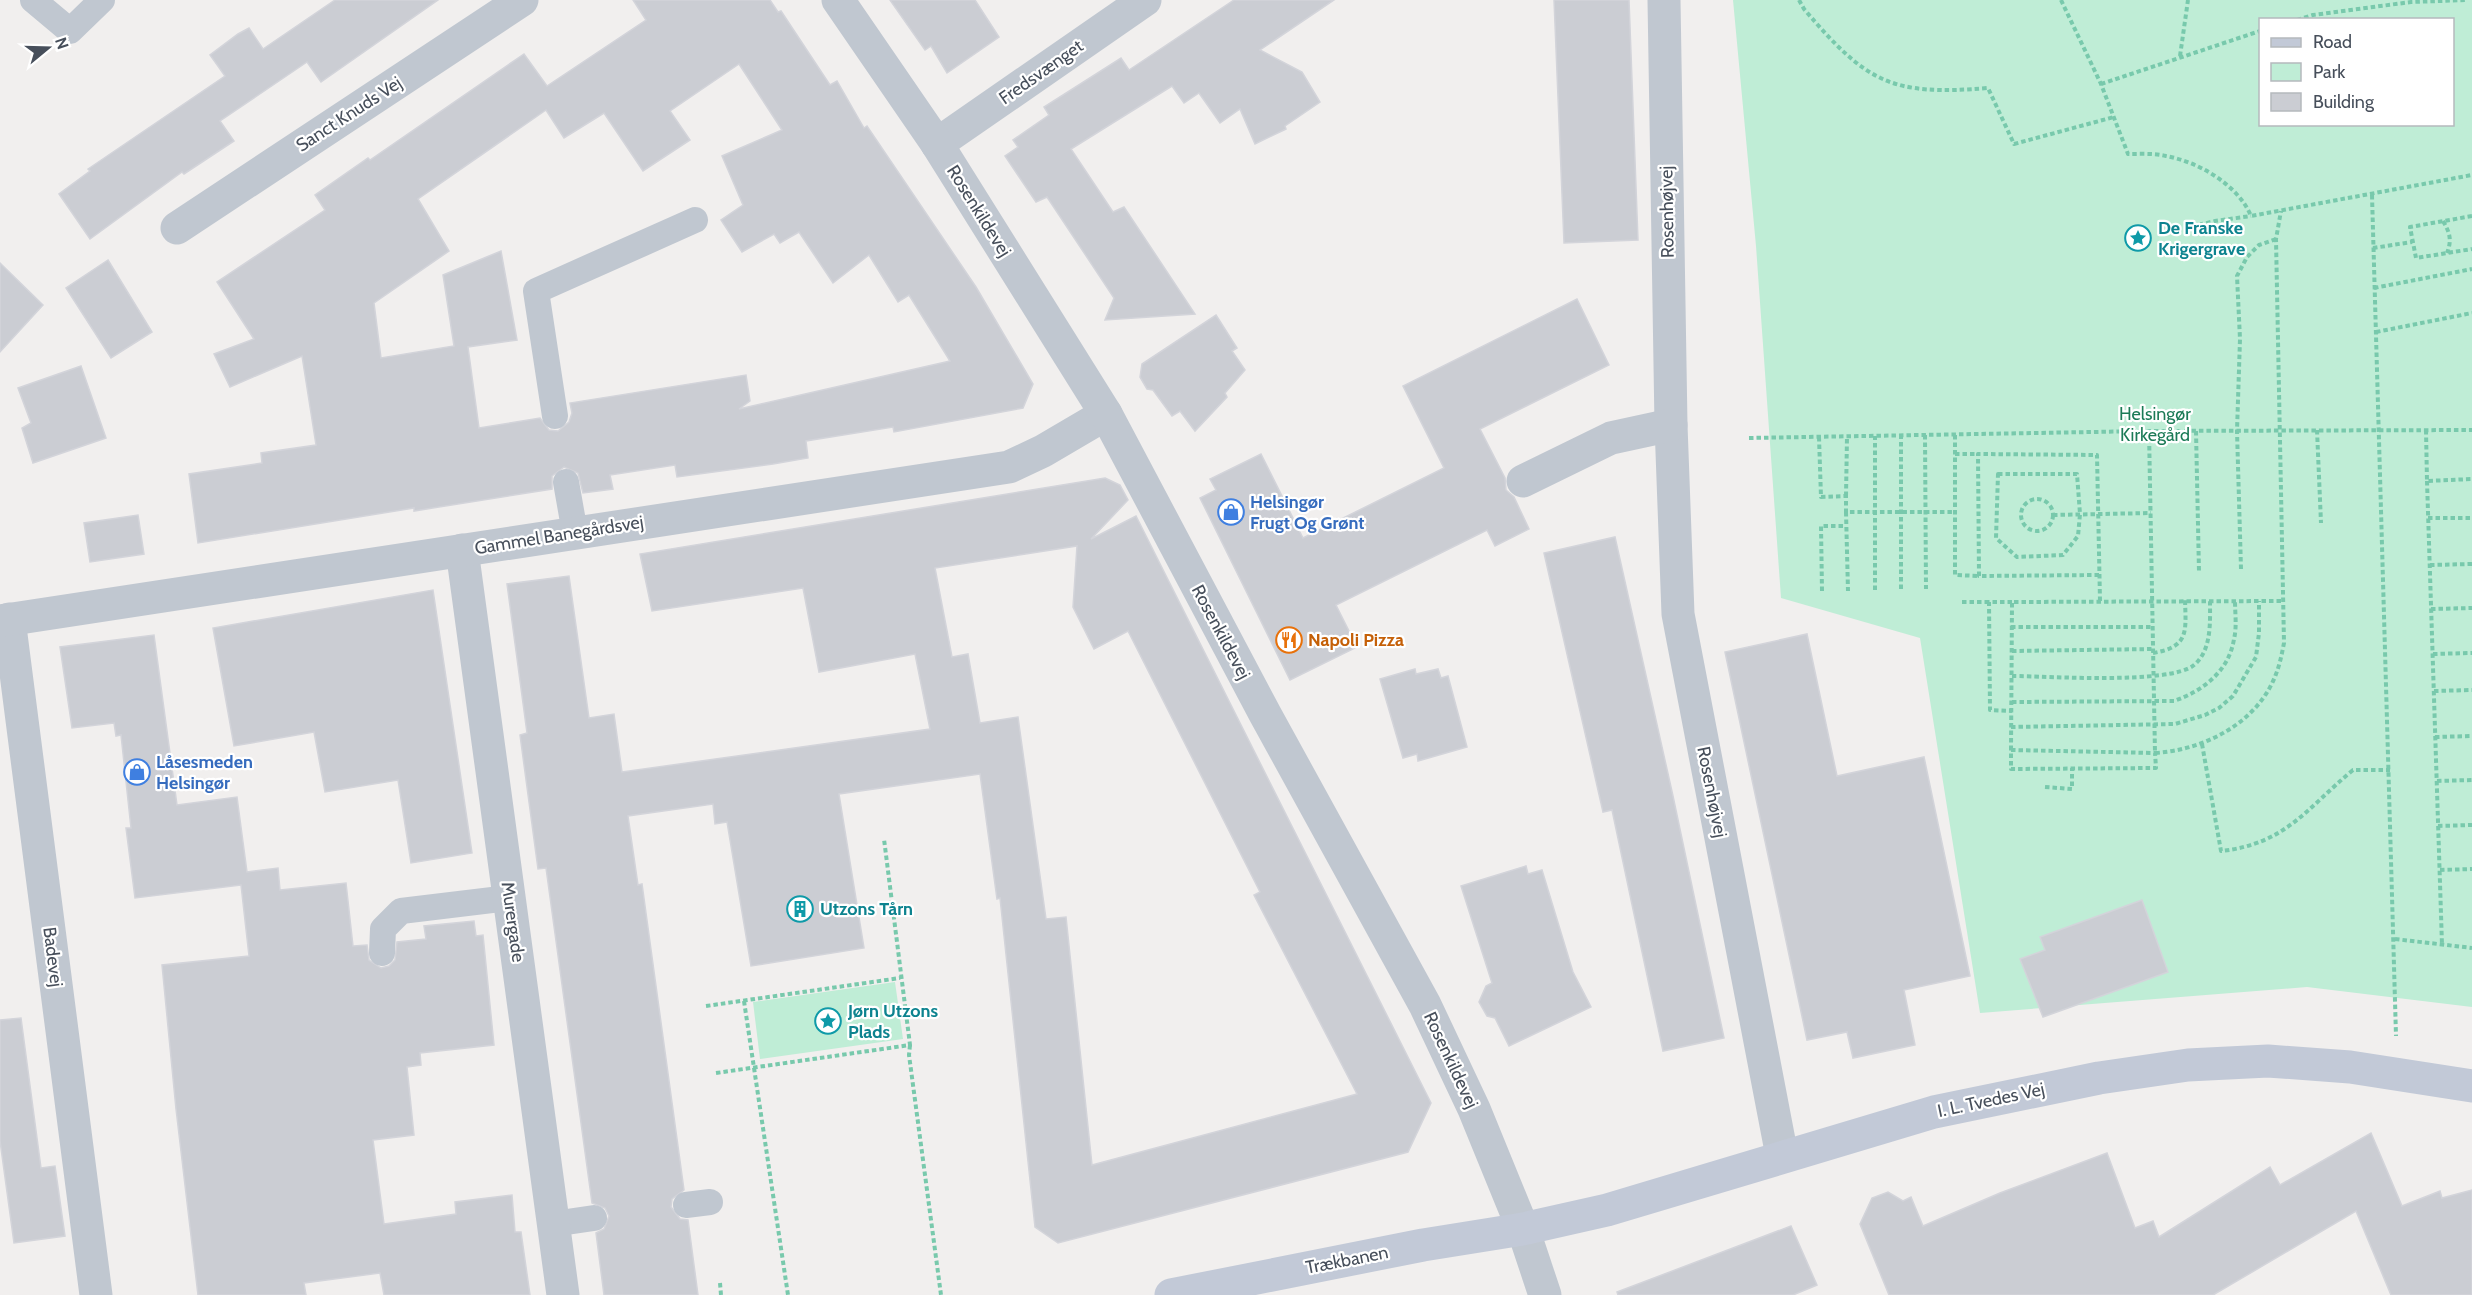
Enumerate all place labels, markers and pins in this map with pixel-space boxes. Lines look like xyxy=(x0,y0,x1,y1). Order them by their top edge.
place label: De Franske Krigergrave xyxy=(2158,217,2245,260)
place icon: De Franske Krigergrave xyxy=(2123,223,2153,253)
place label: Helsingør Frugt Og Grønt xyxy=(1250,491,1364,534)
shop icon: Helsingør Frugt Og Grønt xyxy=(1216,497,1246,527)
restaurant icon: Napoli Pizza xyxy=(1274,625,1304,655)
place label: Napoli Pizza xyxy=(1308,629,1404,651)
place label: Låsesmeden Helsingør xyxy=(156,751,253,794)
shop icon: Låsesmeden Helsingør xyxy=(122,757,152,787)
building icon: Utzons Tårn xyxy=(785,894,815,924)
place label: Utzons Tårn xyxy=(820,898,913,920)
place label: Jørn Utzons Plads xyxy=(847,1000,939,1043)
place icon: Jørn Utzons Plads xyxy=(813,1006,843,1036)

